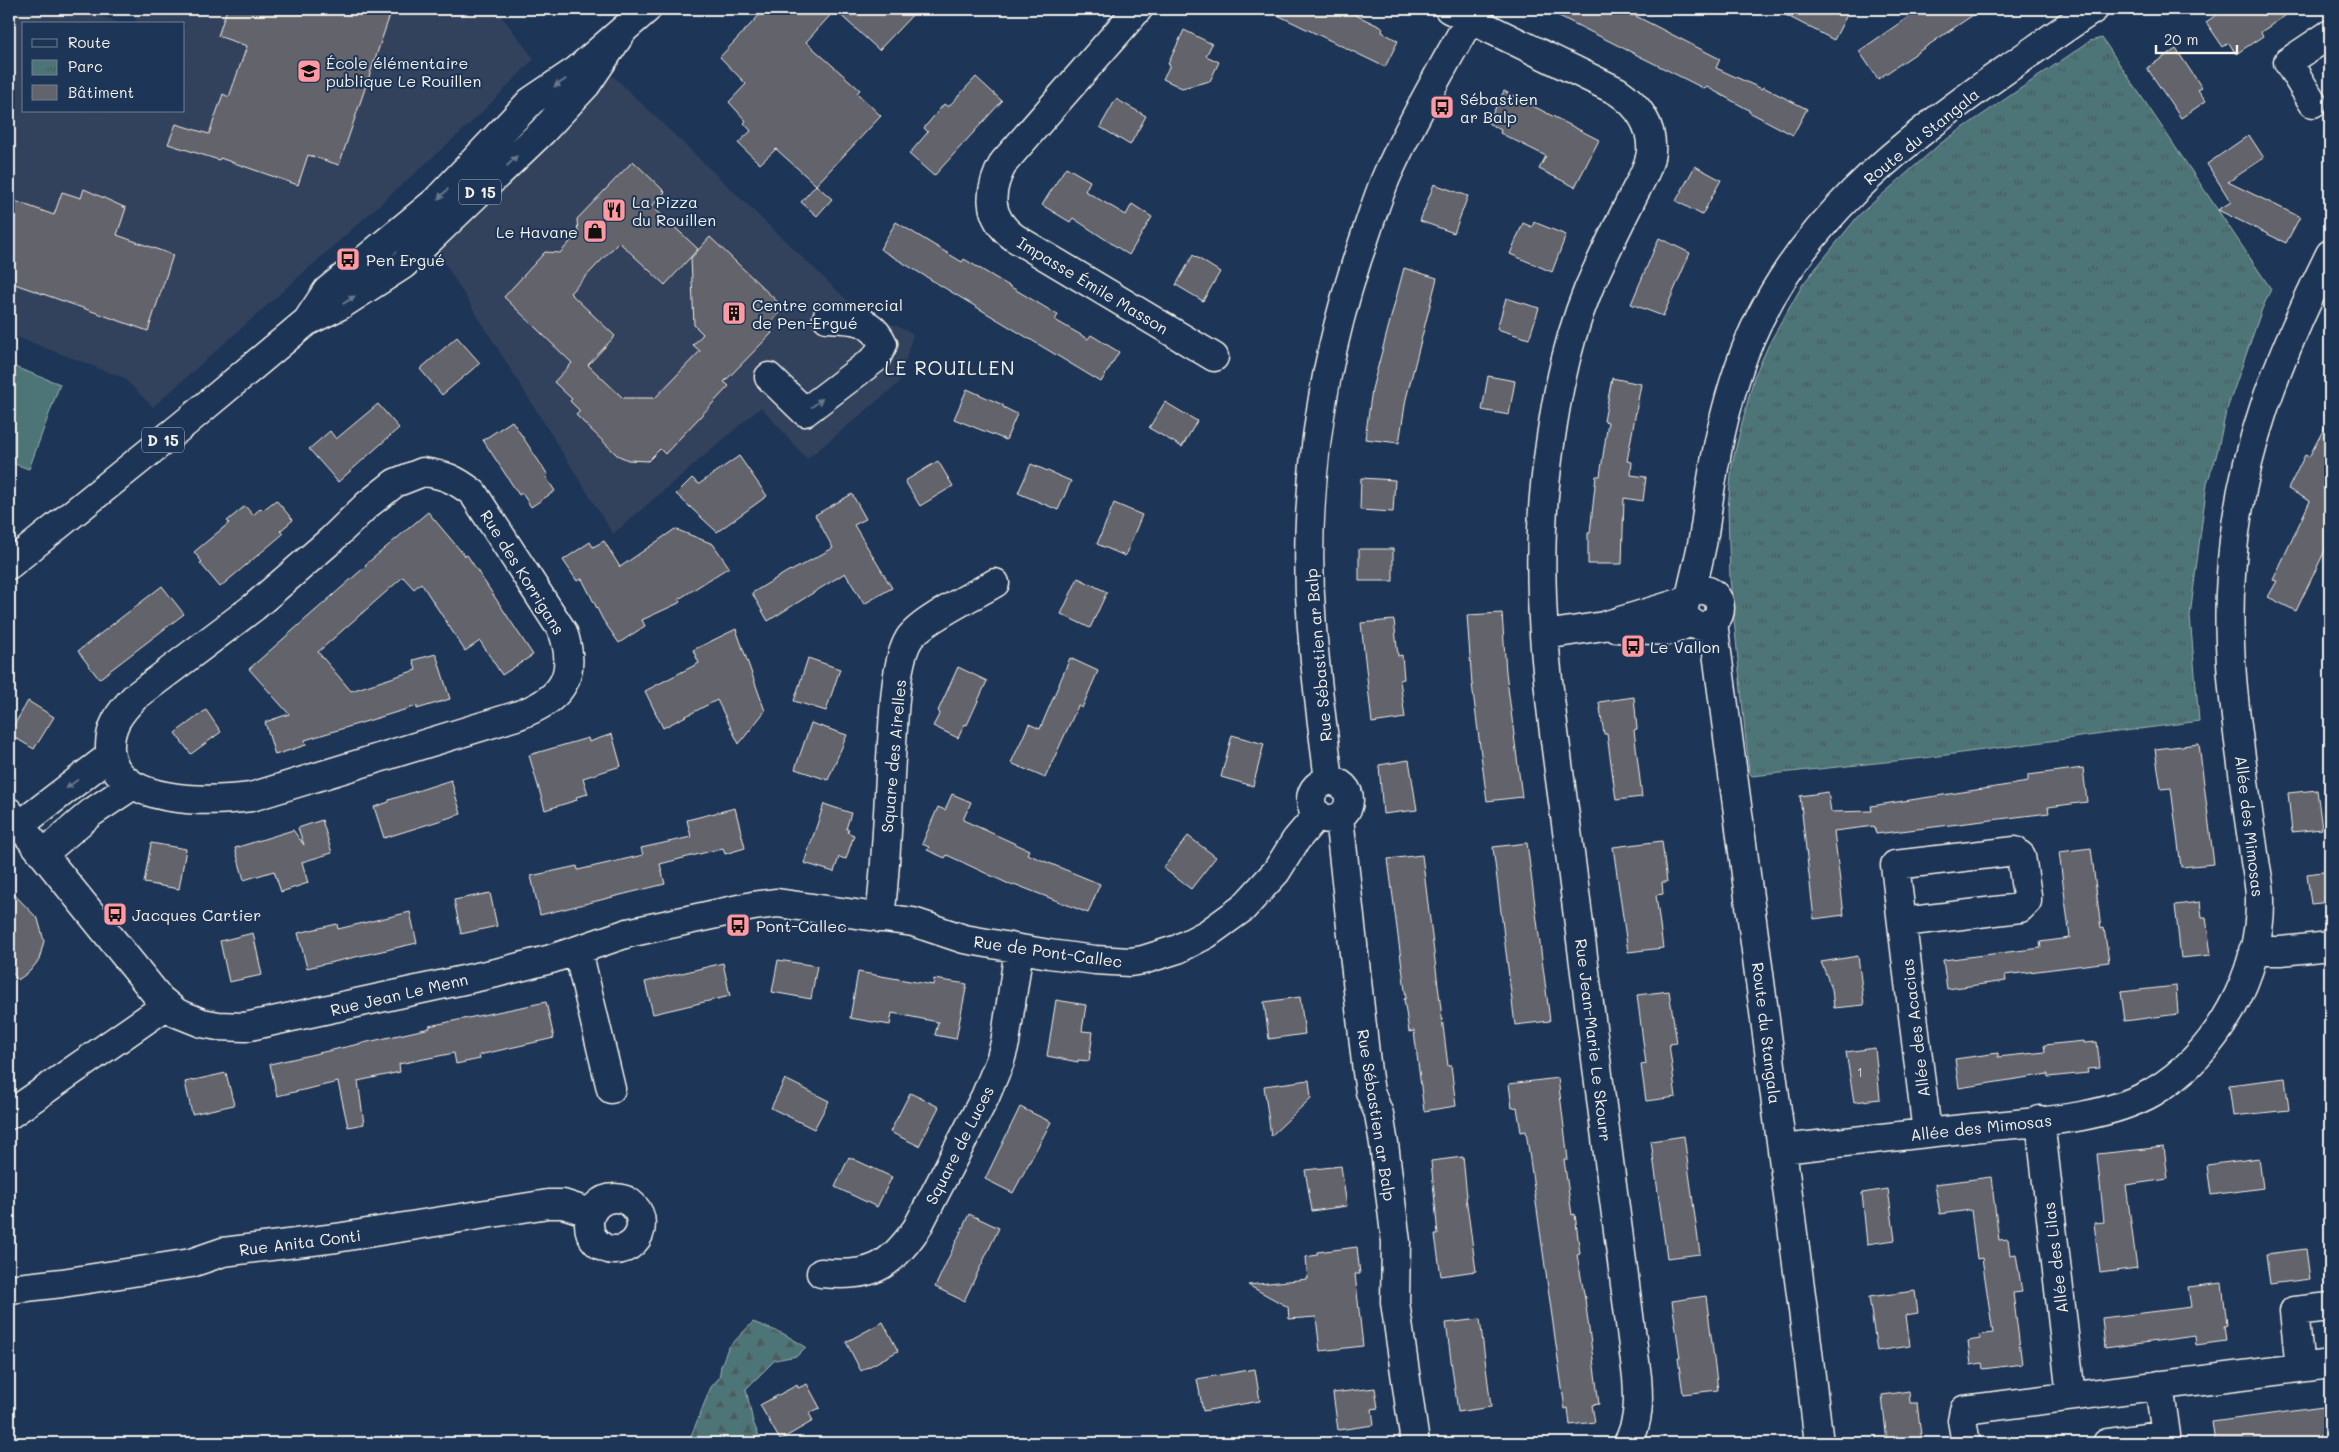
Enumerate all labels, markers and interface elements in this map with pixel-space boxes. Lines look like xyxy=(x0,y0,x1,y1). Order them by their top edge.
legend xyxy=(22,22,185,112)
scale bar xyxy=(2156,22,2238,54)
text: 20 m xyxy=(2164,29,2198,49)
text: Route xyxy=(68,32,111,52)
place label: École élémentaire publique Le Rouillen xyxy=(326,52,481,91)
text: Parc xyxy=(68,56,103,76)
school or university icon: École élémentaire publique Le Rouillen xyxy=(296,58,322,84)
one-way arrow xyxy=(553,78,567,88)
text: Bâtiment xyxy=(68,82,134,102)
street label: Route du Stangala xyxy=(1859,83,1983,189)
place label: Sébastien ar Balp xyxy=(1460,88,1538,127)
bus stop icon: Sébastien ar Balp xyxy=(1429,94,1455,120)
one-way arrow xyxy=(506,155,518,167)
road number: D 15 xyxy=(459,180,501,204)
one-way arrow xyxy=(437,188,449,200)
place label: La Pizza du Rouillen xyxy=(632,191,716,230)
restaurant icon: La Pizza du Rouillen xyxy=(601,197,627,223)
shop icon: Le Havane xyxy=(582,218,608,244)
place label: Le Havane xyxy=(496,221,578,242)
street label: Impasse Émile Masson xyxy=(1014,232,1172,338)
bus stop icon: Pen Ergué xyxy=(335,246,361,272)
place label: Pen Ergué xyxy=(366,249,445,270)
place label: Centre commercial de Pen-Ergué xyxy=(752,294,903,333)
one-way arrow xyxy=(343,295,356,305)
building icon: Centre commercial de Pen-Ergué xyxy=(721,300,747,326)
district label: LE ROUILLEN xyxy=(884,355,1016,380)
one-way arrow xyxy=(810,398,824,408)
road number: D 15 xyxy=(142,428,184,452)
street label: Rue des Korrigans xyxy=(476,506,570,638)
street label: Rue Sébastien ar Balp xyxy=(1300,567,1336,742)
bus stop icon: Le Vallon xyxy=(1620,633,1646,659)
place label: Le Vallon xyxy=(1650,636,1720,657)
street label: Square des Airelles xyxy=(876,679,910,833)
street label: Allée des Mimosas xyxy=(2231,754,2269,898)
one-way arrow xyxy=(66,779,79,790)
bus stop icon: Jacques Cartier xyxy=(102,901,128,927)
place label: Jacques Cartier xyxy=(132,904,261,925)
bus stop icon: Pont-Callec xyxy=(725,912,751,938)
place label: Pont-Callec xyxy=(756,915,847,936)
street label: Rue de Pont-Callec xyxy=(972,930,1124,972)
street label: Rue Jean-Marie Le Skourr xyxy=(1571,937,1617,1143)
street label: Allée des Acacias xyxy=(1896,957,1934,1099)
street label: Route du Stangala xyxy=(1748,961,1786,1105)
street label: Rue Jean Le Menn xyxy=(328,968,470,1020)
street label: Rue Sébastien ar Balp xyxy=(1353,1028,1401,1203)
house number: 1 xyxy=(1857,1062,1863,1081)
street label: Square de Luces xyxy=(920,1082,998,1208)
street label: Allée des Mimosas xyxy=(1909,1109,2053,1145)
street label: Allée des Lilas xyxy=(2038,1201,2072,1315)
street label: Rue Anita Conti xyxy=(238,1224,362,1260)

